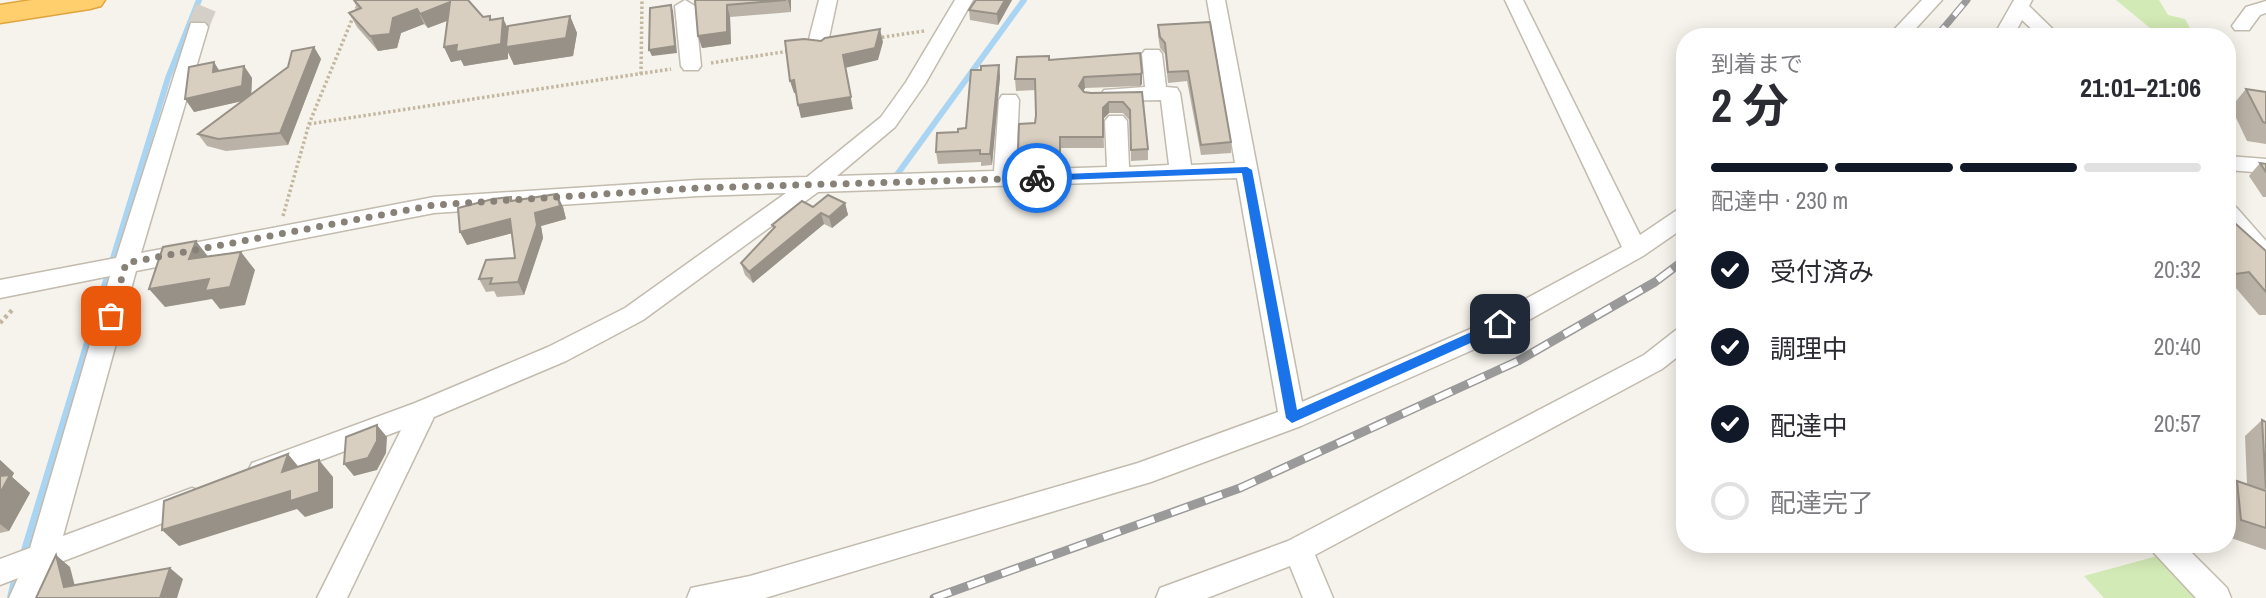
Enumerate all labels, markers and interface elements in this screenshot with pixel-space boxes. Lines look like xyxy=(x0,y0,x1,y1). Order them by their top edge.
text: 到着まで xyxy=(1711,48,1803,79)
text: 21:01–21:06 xyxy=(2080,70,2201,105)
text: 2 分 xyxy=(1711,74,1788,136)
courier xyxy=(1002,143,1072,213)
icon: bike xyxy=(1018,159,1056,197)
text: 配達中 · 230 m xyxy=(1711,185,1848,216)
icon: check xyxy=(1711,251,1749,289)
text: 受付済み xyxy=(1770,254,1874,289)
text: 20:32 xyxy=(2154,254,2201,285)
pin xyxy=(81,286,141,346)
pin xyxy=(1470,294,1530,354)
icon: bag xyxy=(92,297,130,335)
icon: home xyxy=(1481,305,1519,343)
icon: check xyxy=(1711,328,1749,366)
text: 調理中 xyxy=(1770,331,1848,366)
text: 20:40 xyxy=(2154,331,2201,362)
icon: check xyxy=(1711,405,1749,443)
text: 配達中 xyxy=(1770,408,1848,443)
text: 20:57 xyxy=(2154,408,2201,439)
text: 配達完了 xyxy=(1770,485,1874,520)

